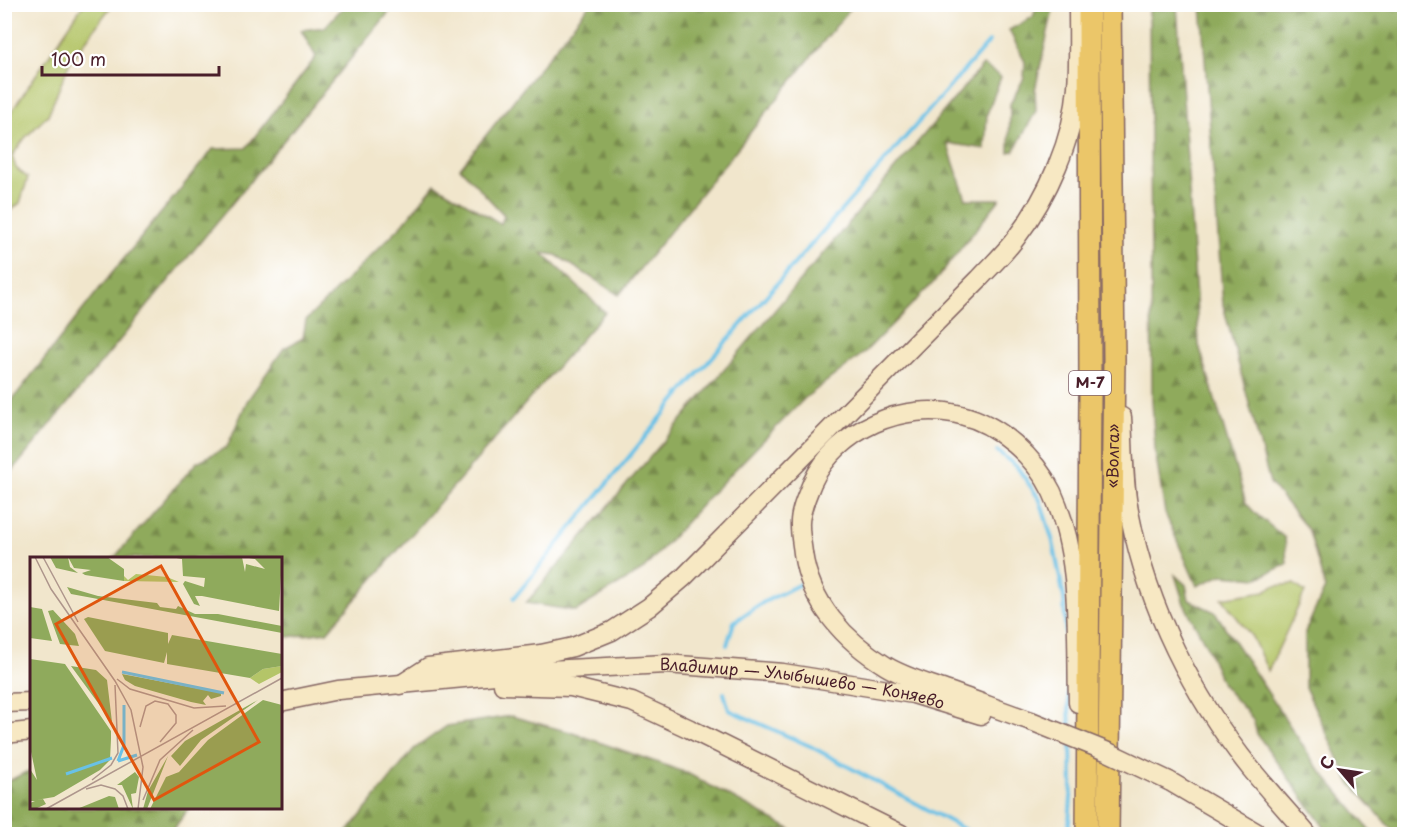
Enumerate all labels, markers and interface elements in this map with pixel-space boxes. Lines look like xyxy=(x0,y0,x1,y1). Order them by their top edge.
scale bar xyxy=(42,39,219,77)
text: 100 m xyxy=(51,45,106,72)
road number: М-7 xyxy=(1069,371,1111,395)
street label: «Волга» xyxy=(1099,424,1124,488)
inset map xyxy=(30,557,282,809)
street label: Владимир — Улыбышево — Коняево xyxy=(659,651,948,714)
north arrow xyxy=(1310,740,1370,800)
text: С xyxy=(1313,751,1339,773)

